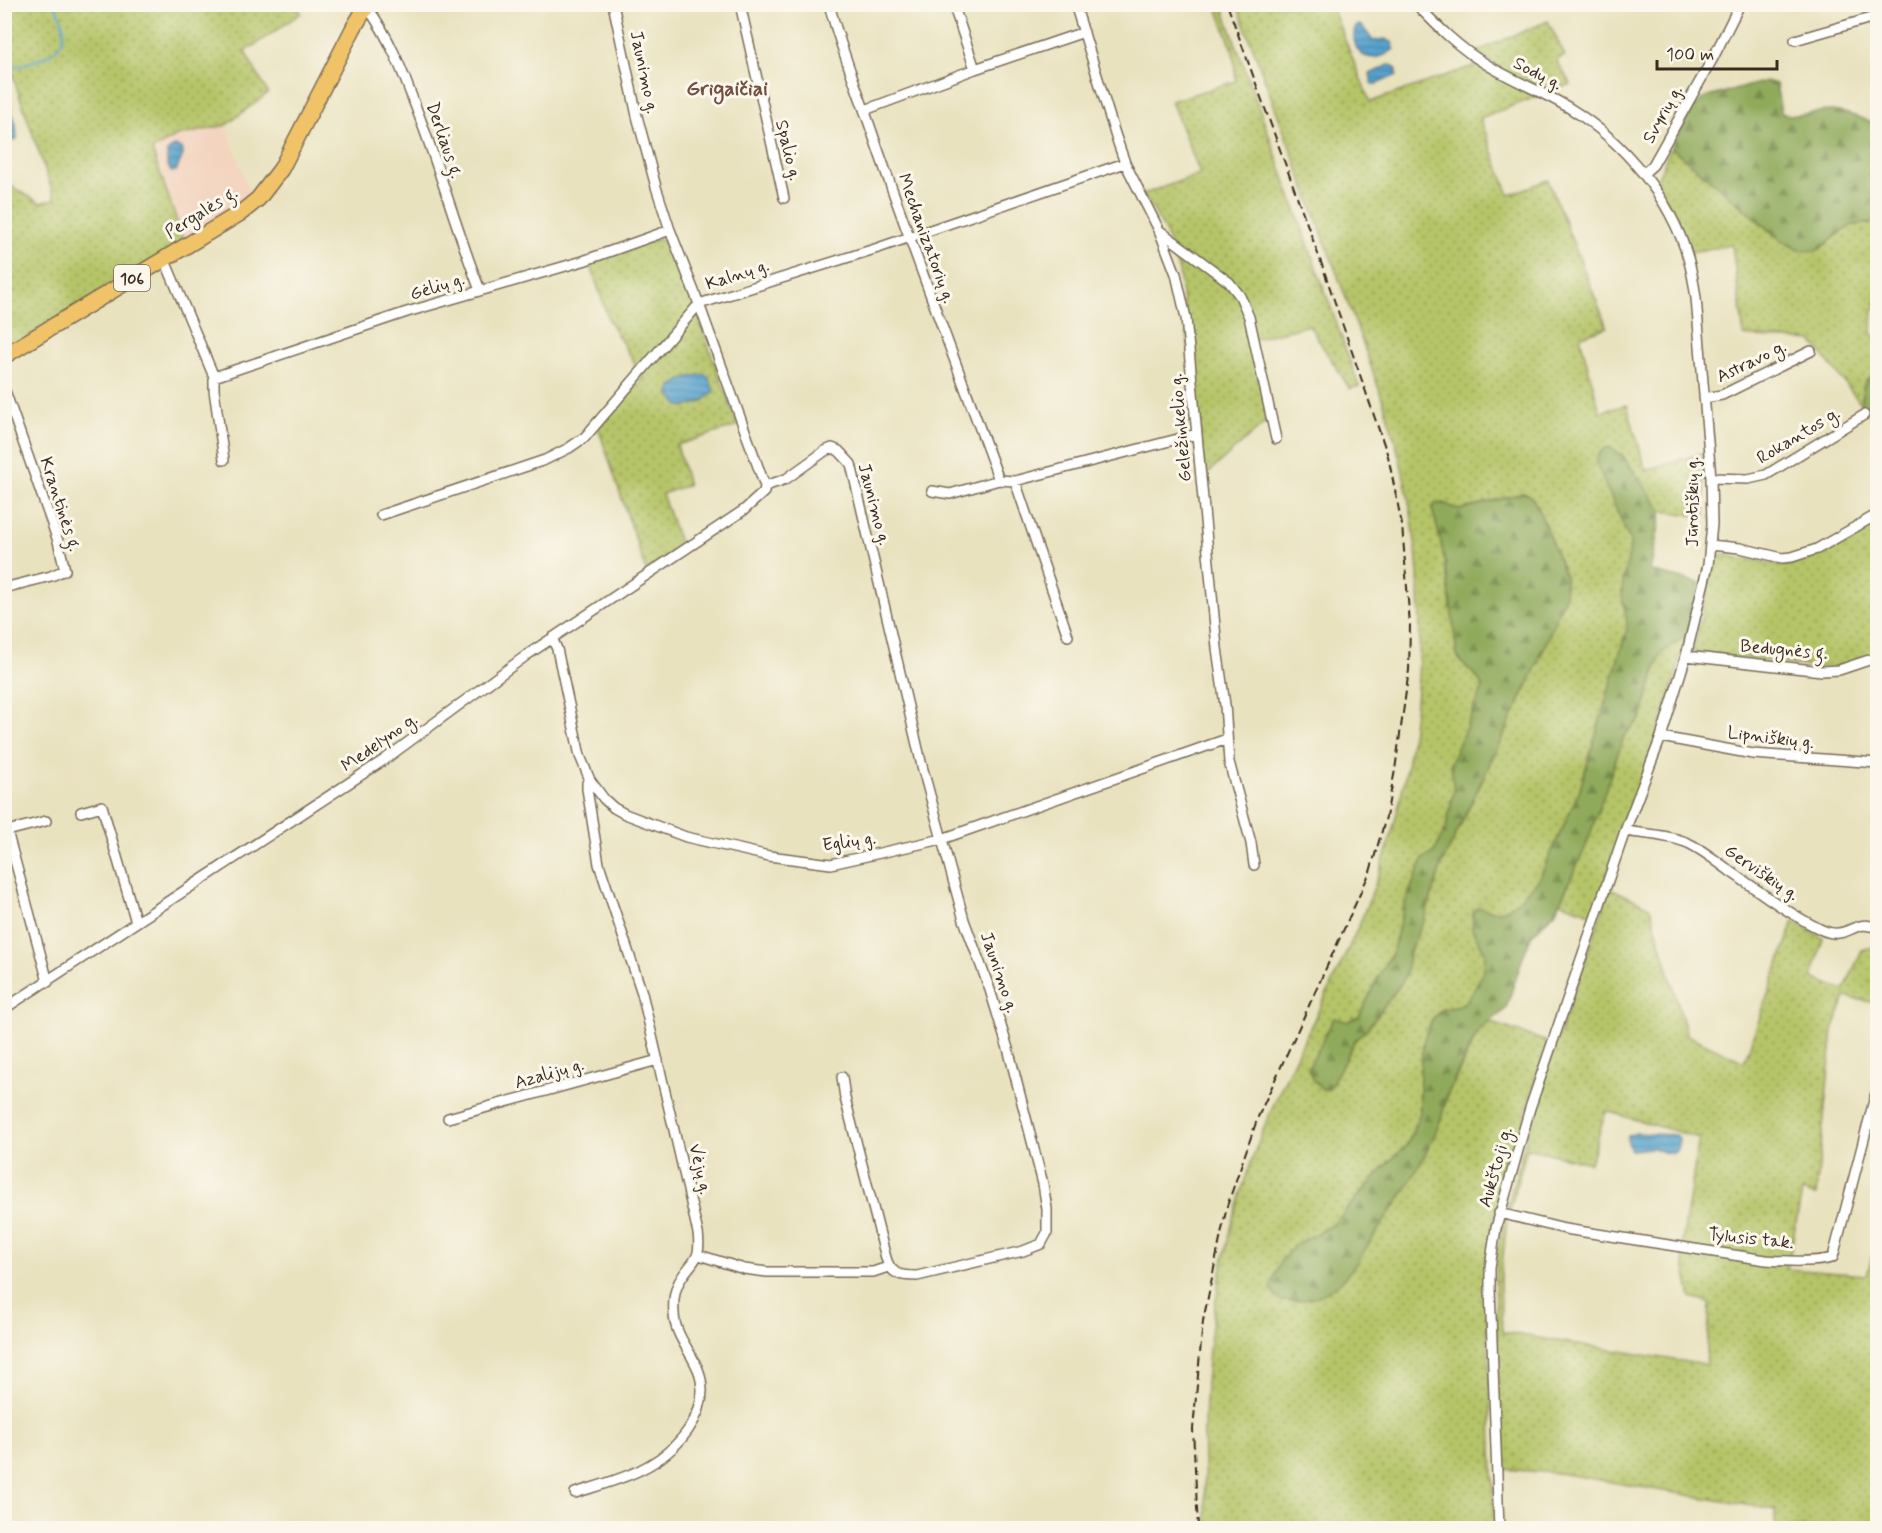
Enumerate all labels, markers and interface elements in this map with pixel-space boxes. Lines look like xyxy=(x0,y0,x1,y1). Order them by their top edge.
street label: Jaunimo g. xyxy=(624,29,665,116)
scale bar xyxy=(1657,33,1777,71)
text: 100 m xyxy=(1666,43,1714,67)
street label: Sodų g. xyxy=(1509,51,1566,96)
district label: Grigaičiai xyxy=(686,75,768,105)
street label: Svyrių g. xyxy=(1637,81,1689,148)
street label: Derliaus g. xyxy=(418,99,468,182)
street label: Spalio g. xyxy=(769,117,807,183)
street label: Mechanizatorių g. xyxy=(891,170,961,307)
street label: Pergalės g. xyxy=(161,181,244,246)
street label: Kalnų g. xyxy=(702,253,772,296)
road number: 106 xyxy=(114,265,150,291)
street label: Gėlių g. xyxy=(407,267,468,307)
street label: Astravo g. xyxy=(1712,335,1791,390)
street label: Geležinkelio g. xyxy=(1164,373,1198,483)
street label: Rokantos g. xyxy=(1752,402,1845,471)
street label: Krantinės g. xyxy=(32,454,87,555)
street label: Jūrotiškių g. xyxy=(1681,457,1705,547)
street label: Jaunimo g. xyxy=(852,460,897,548)
street label: Bedugnės g. xyxy=(1739,634,1829,668)
street label: Medelyno g. xyxy=(336,708,423,779)
street label: Lipniškių g. xyxy=(1726,721,1816,755)
street label: Eglių g. xyxy=(821,826,877,858)
street label: Gerviškių g. xyxy=(1719,839,1804,907)
street label: Jaunimo g. xyxy=(974,929,1024,1016)
street label: Azalijų g. xyxy=(512,1053,587,1095)
street label: Aukštoji g. xyxy=(1473,1124,1520,1210)
street label: Vėjų g. xyxy=(683,1141,718,1197)
street label: Tylusis tak. xyxy=(1707,1223,1795,1255)

